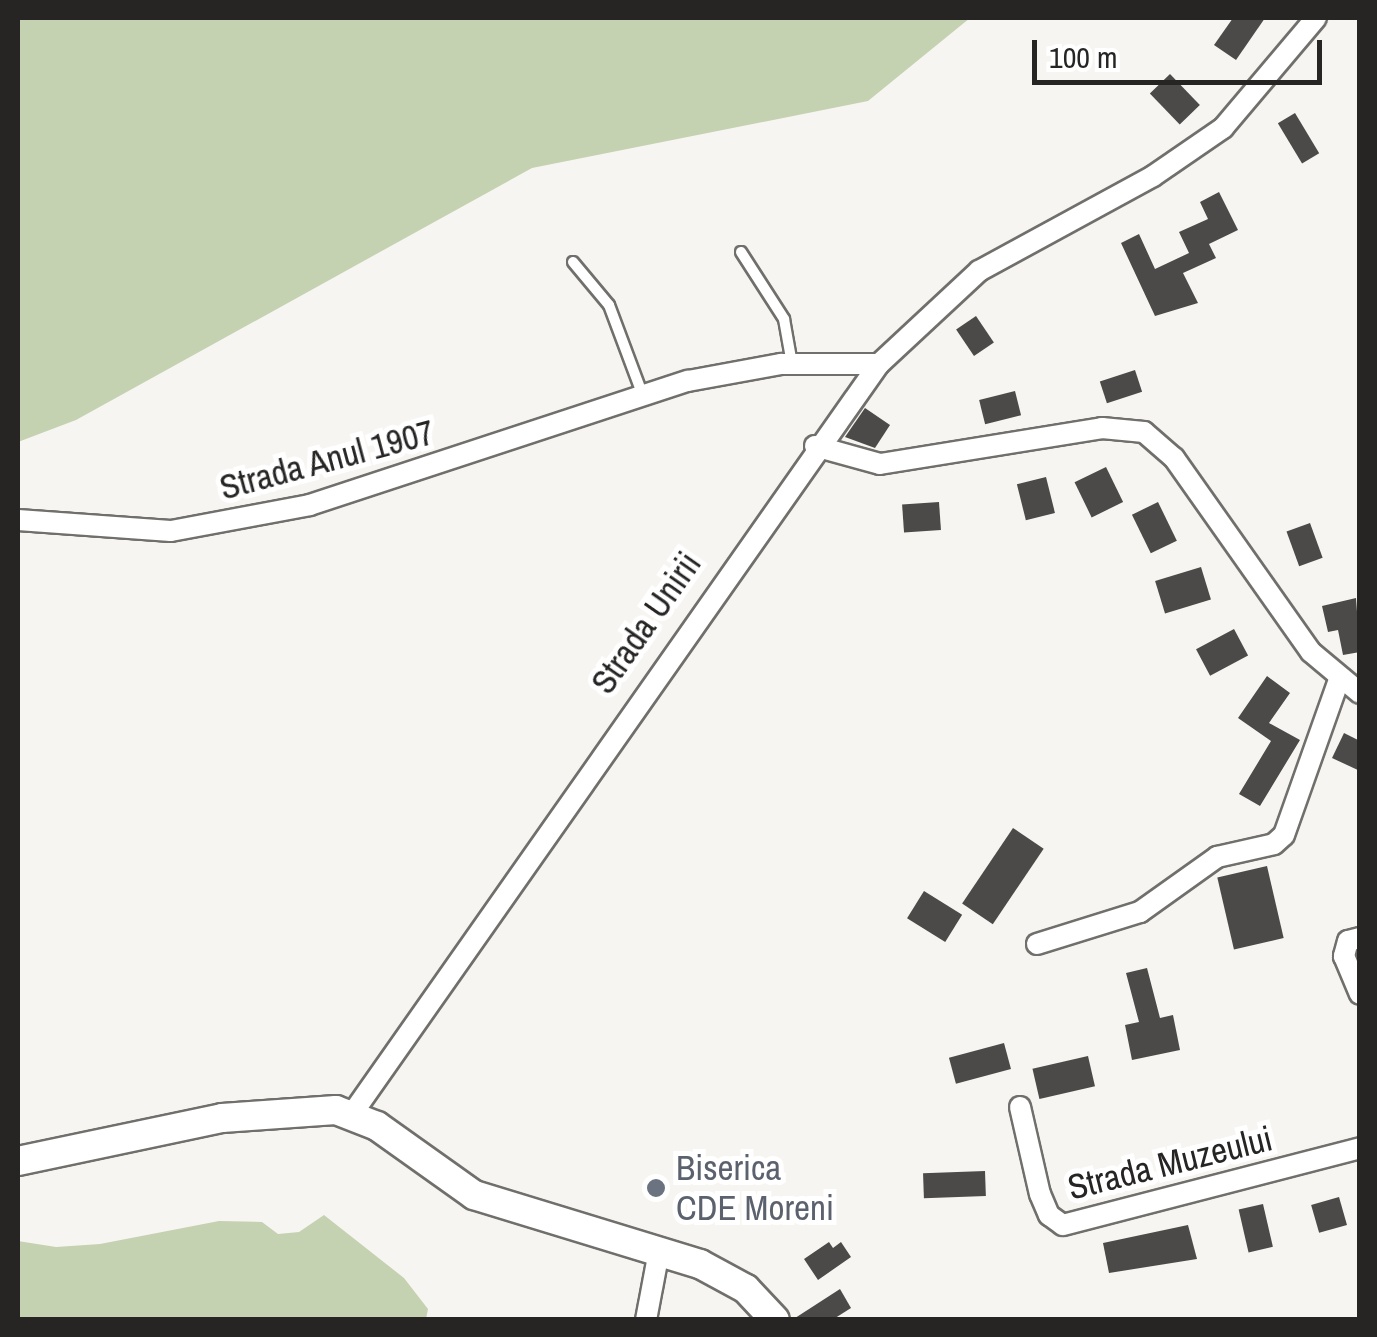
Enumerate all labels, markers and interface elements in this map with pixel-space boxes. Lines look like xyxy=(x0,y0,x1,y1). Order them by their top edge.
scale bar xyxy=(1037,20,1327,82)
text: 100 m xyxy=(1049,37,1117,77)
street label: Strada Anul 1907 xyxy=(214,411,440,509)
street label: Strada Unirii xyxy=(582,544,710,702)
street label: Strada Muzeului xyxy=(1064,1117,1276,1209)
place label: Biserica CDE Moreni xyxy=(676,1147,834,1229)
marker: Biserica CDE Moreni xyxy=(645,1177,667,1199)

